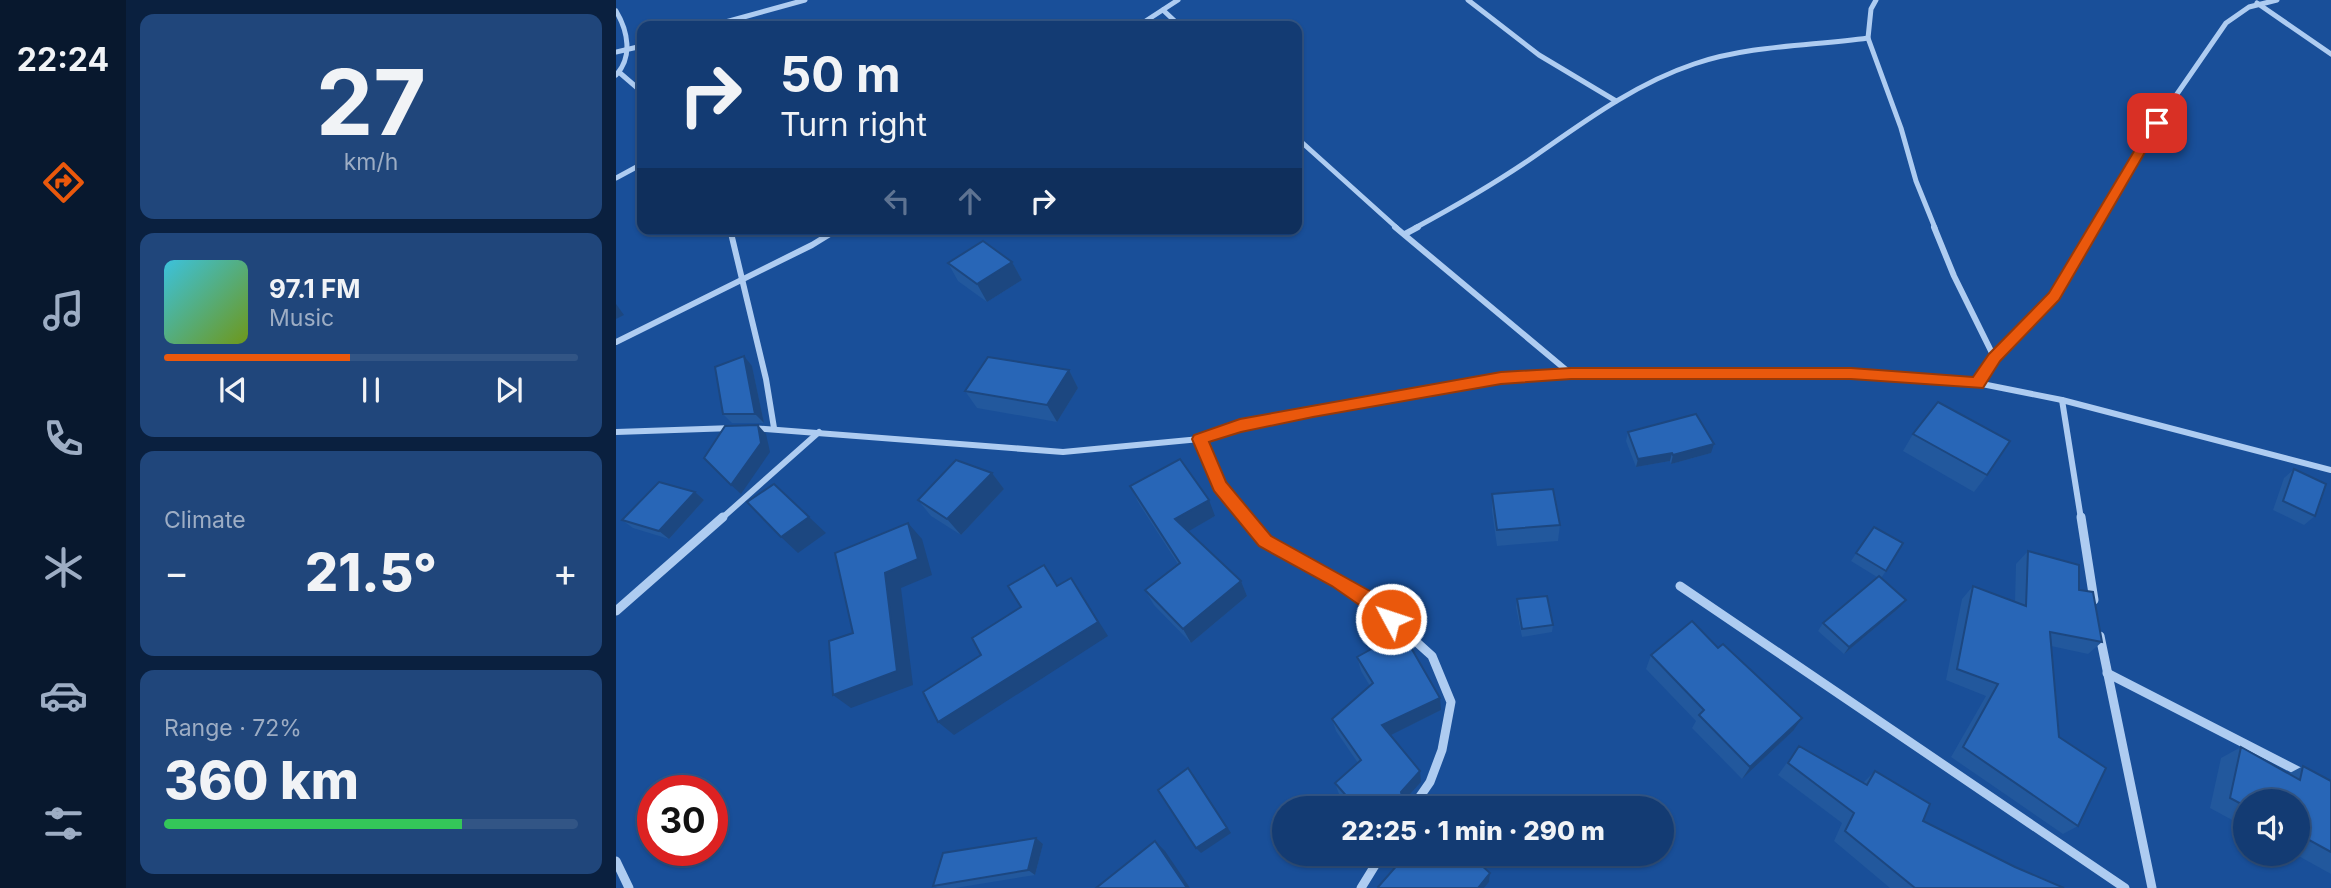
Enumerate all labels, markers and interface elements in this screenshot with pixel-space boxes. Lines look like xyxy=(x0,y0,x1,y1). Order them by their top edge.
text: 22:24 xyxy=(17,40,109,79)
text: 50 m xyxy=(780,45,901,104)
text: 27 xyxy=(316,47,426,157)
icon: right xyxy=(665,49,756,140)
pin xyxy=(2127,93,2187,153)
icon: arrive xyxy=(2138,104,2176,142)
text: Turn right xyxy=(780,105,927,144)
text: km/h xyxy=(344,148,398,176)
icon: directions xyxy=(39,158,88,207)
icon: left xyxy=(878,182,916,220)
icon: ahead xyxy=(951,182,989,220)
icon: right xyxy=(1024,182,1062,220)
text: 97.1 FM xyxy=(269,273,360,304)
icon: music xyxy=(39,286,88,335)
text: Music xyxy=(269,304,334,332)
icon: previous xyxy=(214,371,252,409)
icon: pause xyxy=(352,371,390,409)
icon: next xyxy=(490,371,528,409)
icon: phone xyxy=(39,414,88,463)
text: Climate xyxy=(164,506,246,534)
text: 21.5° xyxy=(305,541,437,604)
icon: climate xyxy=(39,543,88,592)
text: − xyxy=(164,549,189,595)
text: + xyxy=(553,549,578,595)
position arrow xyxy=(1354,582,1428,656)
icon: car xyxy=(39,671,88,720)
text: Range · 72% xyxy=(164,714,302,742)
text: 360 km xyxy=(164,749,359,812)
speed limit sign: 30 xyxy=(637,775,728,866)
map controls xyxy=(2233,789,2310,866)
button: sound xyxy=(2233,789,2310,866)
icon: filters xyxy=(39,799,88,848)
text: 22:25 · 1 min · 290 m xyxy=(1341,815,1605,846)

